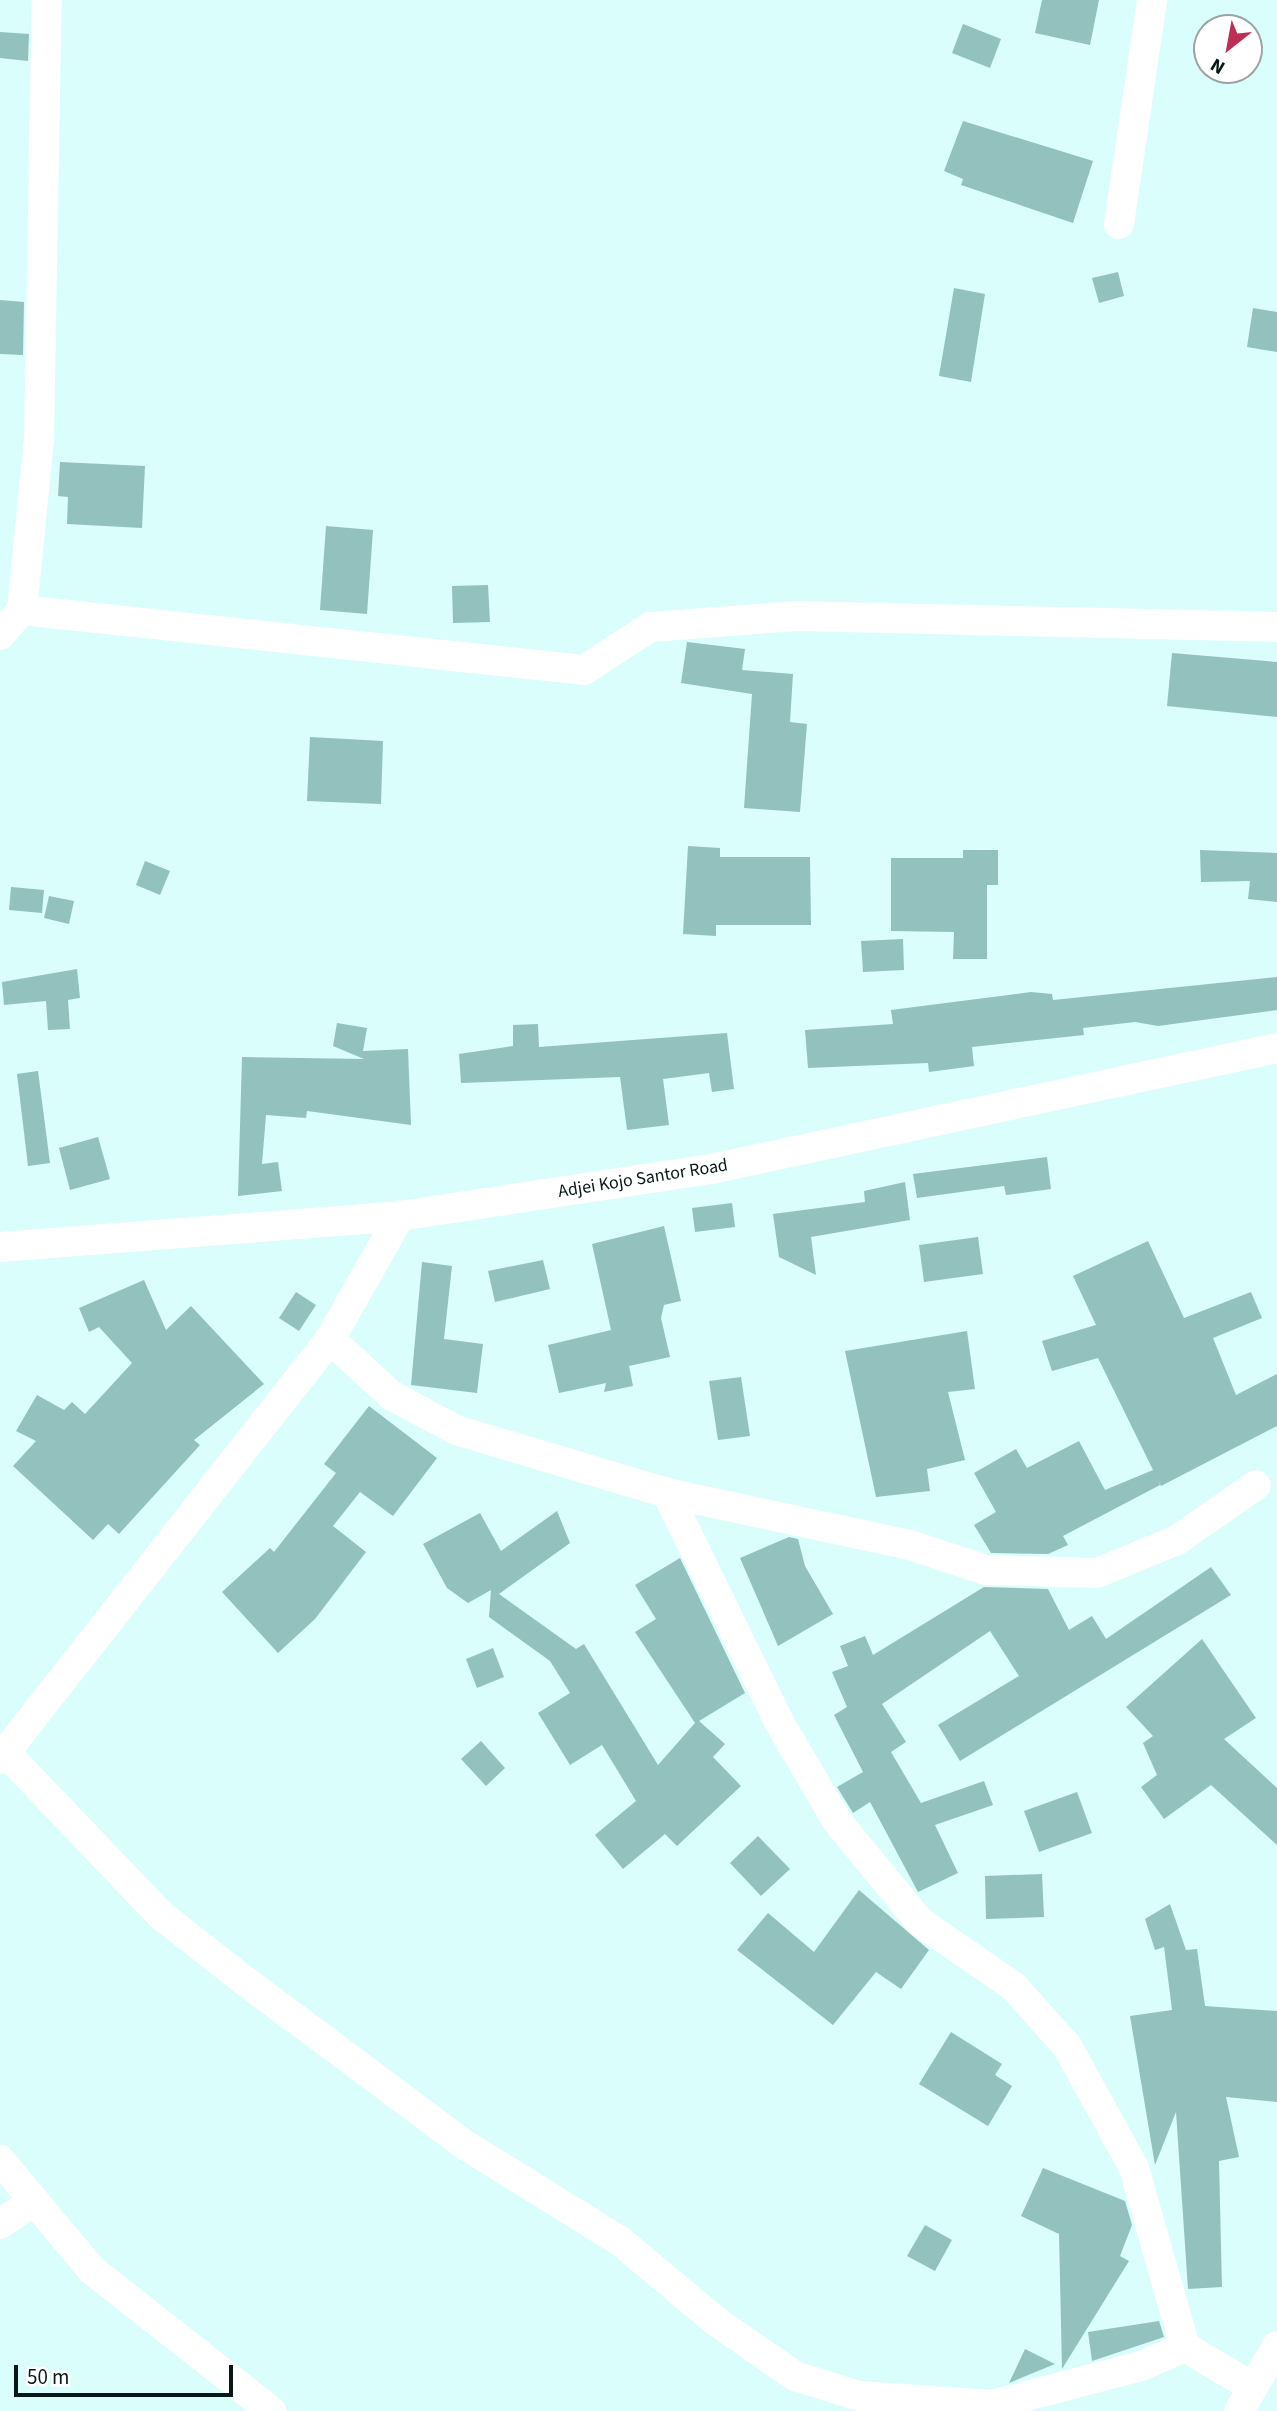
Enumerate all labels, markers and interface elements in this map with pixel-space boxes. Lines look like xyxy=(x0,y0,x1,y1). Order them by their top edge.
north arrow xyxy=(1193,14,1263,84)
text: N xyxy=(1206,51,1230,81)
street label: Adjei Kojo Santor Road xyxy=(557,1155,729,1203)
scale bar xyxy=(18,2352,236,2396)
text: 50 m xyxy=(27,2362,69,2392)

